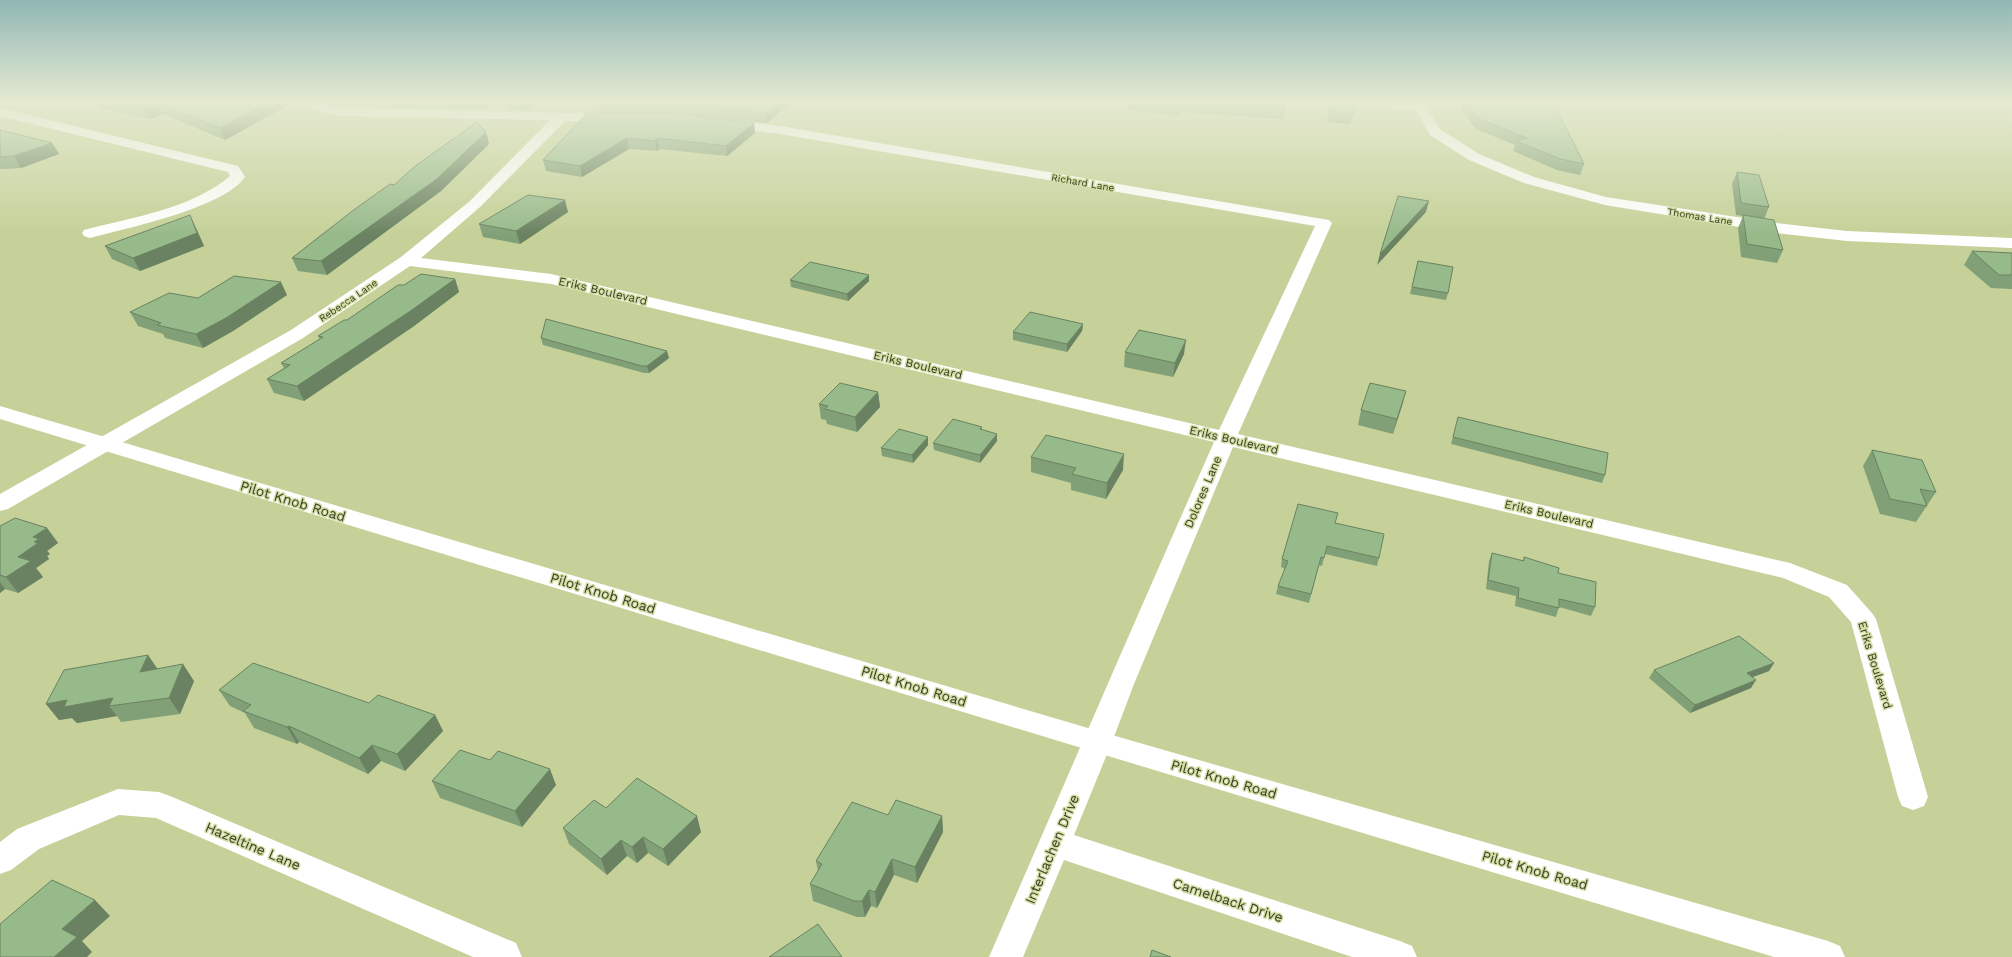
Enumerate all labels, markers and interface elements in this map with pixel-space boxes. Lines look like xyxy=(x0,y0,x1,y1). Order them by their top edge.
street label: Richard Lane xyxy=(1050,172,1116,193)
street label: Thomas Lane xyxy=(1667,206,1733,227)
street label: Eriks Boulevard xyxy=(557,274,649,308)
street label: Rebecca Lane xyxy=(317,277,380,324)
street label: Eriks Boulevard xyxy=(872,348,964,382)
street label: Eriks Boulevard xyxy=(1188,423,1280,457)
street label: Dolores Lane xyxy=(1181,454,1225,530)
street label: Pilot Knob Road xyxy=(238,477,348,525)
street label: Eriks Boulevard xyxy=(1503,497,1595,531)
street label: Pilot Knob Road xyxy=(548,569,658,617)
street label: Eriks Boulevard xyxy=(1855,620,1895,710)
street label: Pilot Knob Road xyxy=(859,662,969,710)
street label: Pilot Knob Road xyxy=(1169,756,1279,802)
street label: Interlachen Drive xyxy=(1022,792,1082,906)
street label: Hazeltine Lane xyxy=(203,819,303,873)
street label: Pilot Knob Road xyxy=(1480,847,1590,893)
street label: Camelback Drive xyxy=(1171,875,1285,925)

